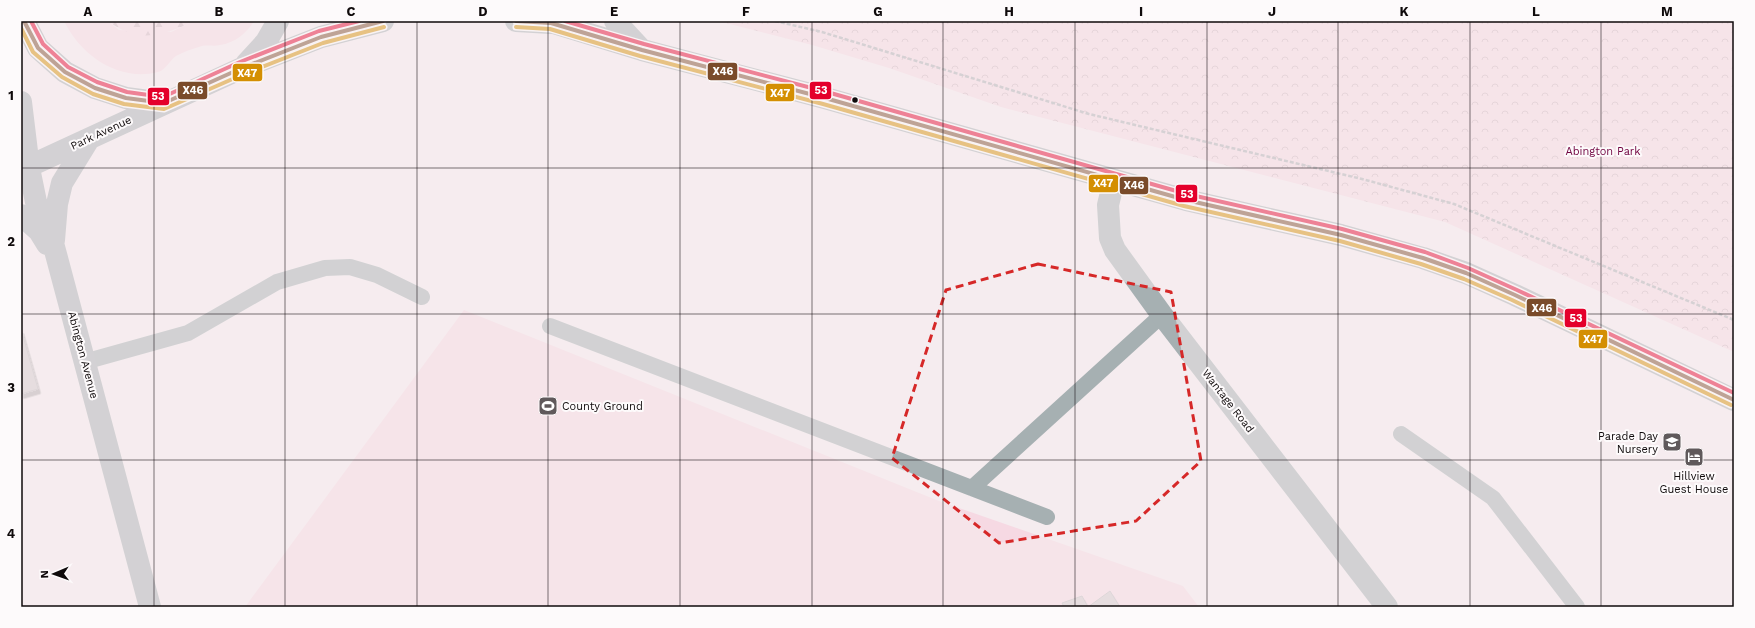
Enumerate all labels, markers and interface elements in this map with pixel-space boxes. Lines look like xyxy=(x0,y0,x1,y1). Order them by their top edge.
text: A xyxy=(84,4,93,19)
text: B xyxy=(215,4,224,19)
text: C xyxy=(347,4,356,19)
text: D xyxy=(478,4,488,19)
text: E xyxy=(610,4,618,19)
text: F xyxy=(742,4,750,19)
text: G xyxy=(873,4,883,19)
text: H xyxy=(1004,4,1014,19)
text: I xyxy=(1139,4,1143,19)
text: J xyxy=(1268,4,1276,19)
text: K xyxy=(1399,4,1409,19)
text: L xyxy=(1532,4,1540,19)
text: M xyxy=(1661,4,1673,19)
line badge: X46 xyxy=(707,62,738,81)
line badge: X47 xyxy=(232,63,263,82)
text: X46 xyxy=(713,65,734,78)
text: X47 xyxy=(237,67,257,80)
line badge: X46 xyxy=(177,81,208,100)
line badge: 53 xyxy=(809,81,832,100)
line badge: X47 xyxy=(765,83,795,102)
text: X46 xyxy=(183,84,204,97)
text: 53 xyxy=(815,84,828,97)
line badge: 53 xyxy=(147,87,170,106)
text: X47 xyxy=(770,87,790,100)
text: 1 xyxy=(8,88,14,103)
text: 53 xyxy=(152,90,165,103)
unlabelled marker xyxy=(850,95,860,105)
street label: Park Avenue xyxy=(69,113,133,153)
park label: Abington Park xyxy=(1565,145,1641,158)
line badge: X47 xyxy=(1088,174,1119,193)
line badge: X46 xyxy=(1119,176,1149,195)
text: X47 xyxy=(1093,177,1113,190)
text: X46 xyxy=(1124,179,1145,192)
line badge: 53 xyxy=(1175,184,1198,203)
text: 53 xyxy=(1181,188,1194,201)
text: 2 xyxy=(7,234,15,249)
line badge: X46 xyxy=(1526,298,1557,317)
text: X46 xyxy=(1532,302,1553,315)
line badge: 53 xyxy=(1564,308,1587,328)
street label: Abington Avenue xyxy=(65,310,101,400)
text: 53 xyxy=(1570,312,1583,325)
line badge: X47 xyxy=(1578,329,1608,349)
text: X47 xyxy=(1583,333,1603,346)
street label: Wantage Road xyxy=(1199,367,1257,435)
text: 3 xyxy=(7,380,15,395)
sports icon: County Ground xyxy=(537,395,559,417)
place label: County Ground xyxy=(562,400,643,413)
place label: Parade Day Nursery xyxy=(1598,430,1658,456)
school or university icon: Parade Day Nursery xyxy=(1661,431,1683,453)
hotel icon: Hillview Guest House xyxy=(1683,446,1705,468)
place label: Hillview Guest House xyxy=(1660,470,1728,496)
text: 4 xyxy=(7,526,16,541)
north arrow xyxy=(34,554,74,594)
text: N xyxy=(38,570,51,579)

